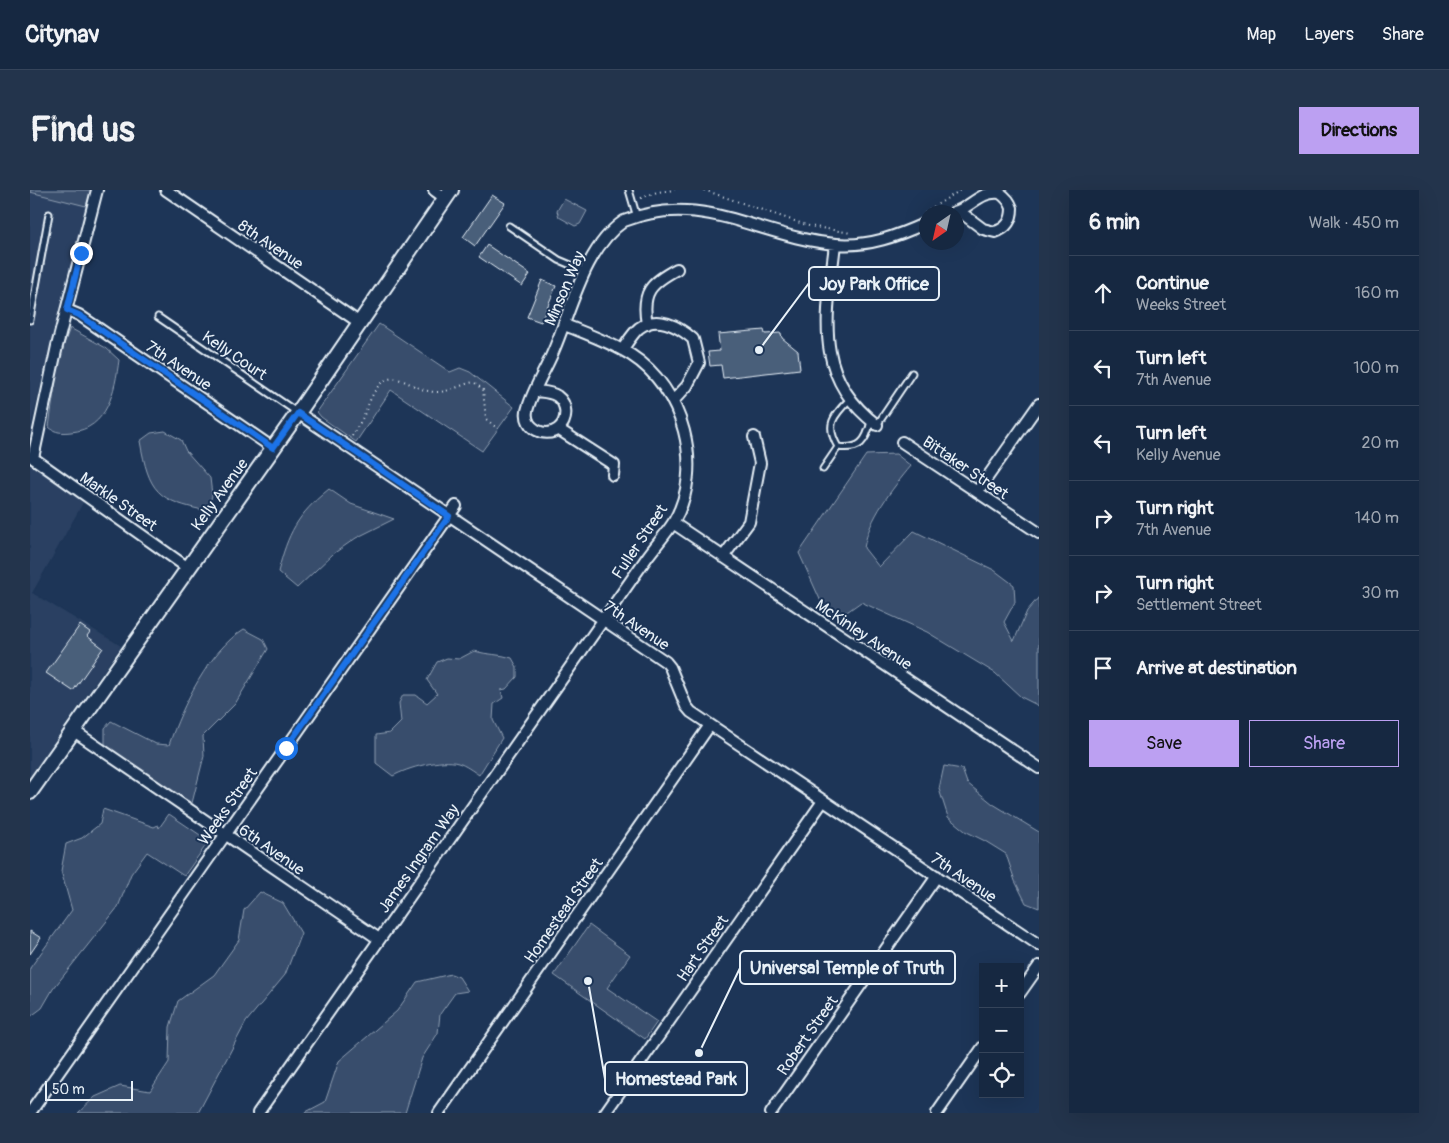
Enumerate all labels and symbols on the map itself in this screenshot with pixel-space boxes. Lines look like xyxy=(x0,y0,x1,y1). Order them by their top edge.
north arrow xyxy=(919,205,964,250)
street label: 8th Avenue xyxy=(234,216,307,274)
route end xyxy=(70,242,93,265)
street label: Minson Way xyxy=(540,248,590,329)
callout: Joy Park Office xyxy=(809,267,939,300)
text: Joy Park Office xyxy=(819,273,930,296)
street label: Kelly Court xyxy=(198,327,271,385)
street label: 7th Avenue xyxy=(142,337,215,395)
street label: Bittaker Street xyxy=(919,432,1013,504)
street label: Kelly Avenue xyxy=(187,454,253,535)
street label: Markle Street xyxy=(76,468,161,536)
street label: Fuller Street xyxy=(608,500,672,583)
street label: McKinley Avenue xyxy=(811,595,916,675)
street label: 7th Avenue xyxy=(600,597,673,655)
route start xyxy=(275,737,298,760)
street label: Weeks Street xyxy=(194,763,262,849)
street label: James Ingram Way xyxy=(374,800,464,917)
street label: 6th Avenue xyxy=(235,820,308,880)
street label: 7th Avenue xyxy=(927,849,1000,907)
street label: Homestead Street xyxy=(520,854,608,967)
street label: Hart Street xyxy=(673,911,733,986)
callout: Universal Temple of Truth xyxy=(740,951,955,984)
text: Universal Temple of Truth xyxy=(750,957,945,980)
street label: Robert Street xyxy=(773,991,843,1079)
callout: Homestead Park xyxy=(605,1062,747,1095)
text: Homestead Park xyxy=(615,1068,738,1091)
scale bar xyxy=(45,1078,132,1101)

